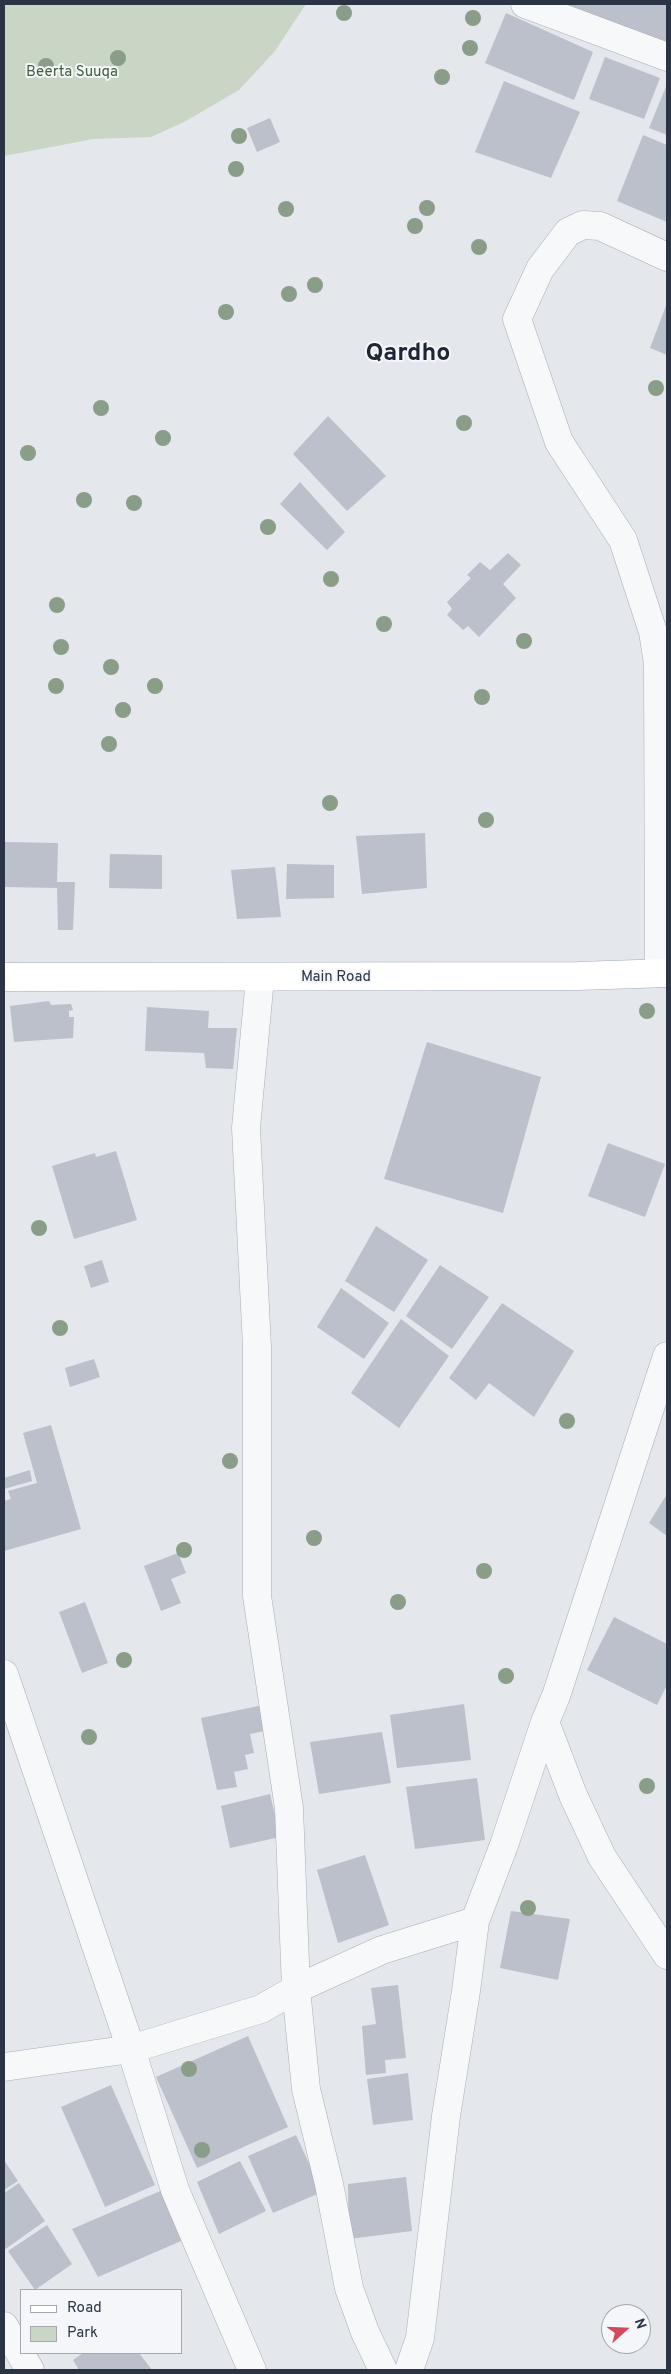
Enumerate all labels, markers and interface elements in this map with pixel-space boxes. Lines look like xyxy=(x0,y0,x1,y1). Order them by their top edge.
park label: Beerta Suuqa xyxy=(26,64,118,82)
district label: Qardho xyxy=(366,340,450,370)
street label: Main Road xyxy=(301,969,371,987)
legend xyxy=(20,2289,182,2354)
text: Road xyxy=(67,2299,102,2318)
north arrow xyxy=(601,2304,651,2354)
text: N xyxy=(630,2316,649,2332)
text: Park xyxy=(67,2324,98,2343)

